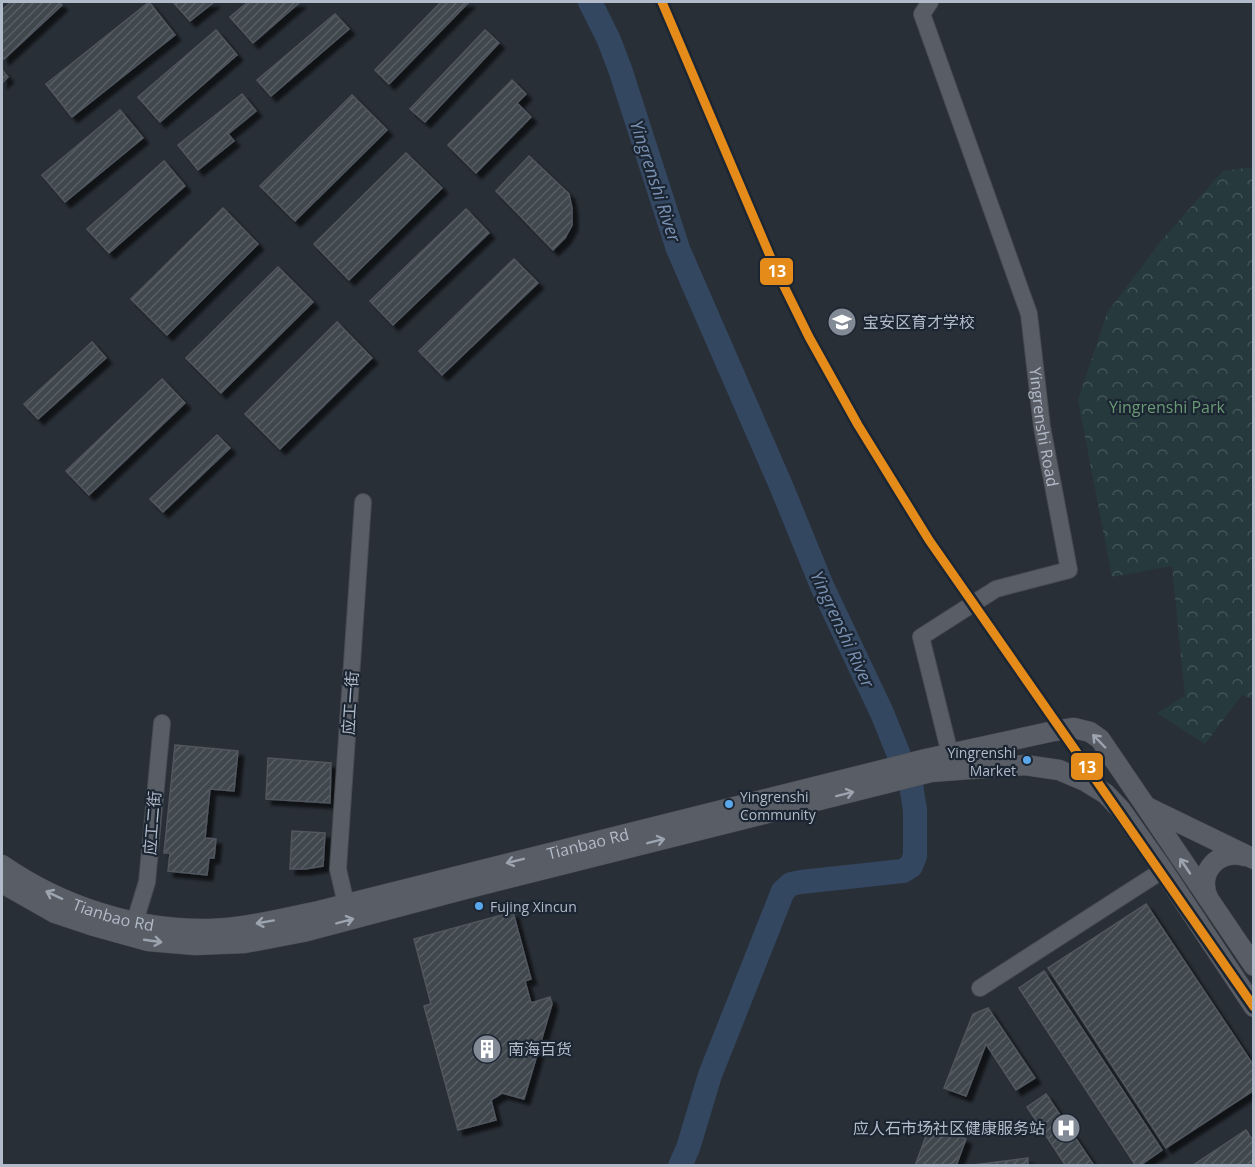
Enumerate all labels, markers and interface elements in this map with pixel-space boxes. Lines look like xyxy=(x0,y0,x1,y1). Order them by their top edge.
water label: Yingrenshi River xyxy=(625,117,687,246)
line badge: 13 xyxy=(759,257,794,286)
text: 13 xyxy=(768,260,786,282)
school or university icon: 宝安区育才学校 xyxy=(826,306,858,338)
place label: 宝安区育才学校 xyxy=(863,311,975,333)
street label: Yingrenshi Road xyxy=(1024,366,1064,489)
park label: Yingrenshi Park xyxy=(1109,396,1226,418)
water label: Yingrenshi River xyxy=(805,567,881,692)
street label: 应工一街 xyxy=(337,670,363,736)
one-way arrow xyxy=(1092,733,1106,748)
place label: Yingrenshi Market xyxy=(947,743,1016,780)
line badge: 13 xyxy=(1070,752,1104,781)
marker: Yingrenshi Market xyxy=(1021,754,1033,766)
text: 13 xyxy=(1078,756,1096,778)
place label: Yingrenshi Community xyxy=(740,787,817,824)
one-way arrow xyxy=(836,788,855,799)
street label: 应工二街 xyxy=(138,790,166,856)
marker: Yingrenshi Community xyxy=(723,798,735,810)
street label: Tianbao Rd xyxy=(545,823,631,864)
one-way arrow xyxy=(646,835,665,847)
one-way arrow xyxy=(506,855,525,867)
one-way arrow xyxy=(1179,858,1191,874)
one-way arrow xyxy=(46,888,64,900)
street label: Tianbao Rd xyxy=(69,893,156,936)
place label: Fujing Xincun xyxy=(490,897,577,916)
marker: Fujing Xincun xyxy=(473,900,485,912)
one-way arrow xyxy=(335,914,354,926)
one-way arrow xyxy=(255,917,275,928)
one-way arrow xyxy=(142,936,162,947)
building icon: 南海百货 xyxy=(471,1033,503,1065)
place label: 南海百货 xyxy=(508,1038,572,1060)
hospital icon: 应人石市场社区健康服务站 xyxy=(1050,1112,1082,1144)
place label: 应人石市场社区健康服务站 xyxy=(853,1117,1045,1139)

